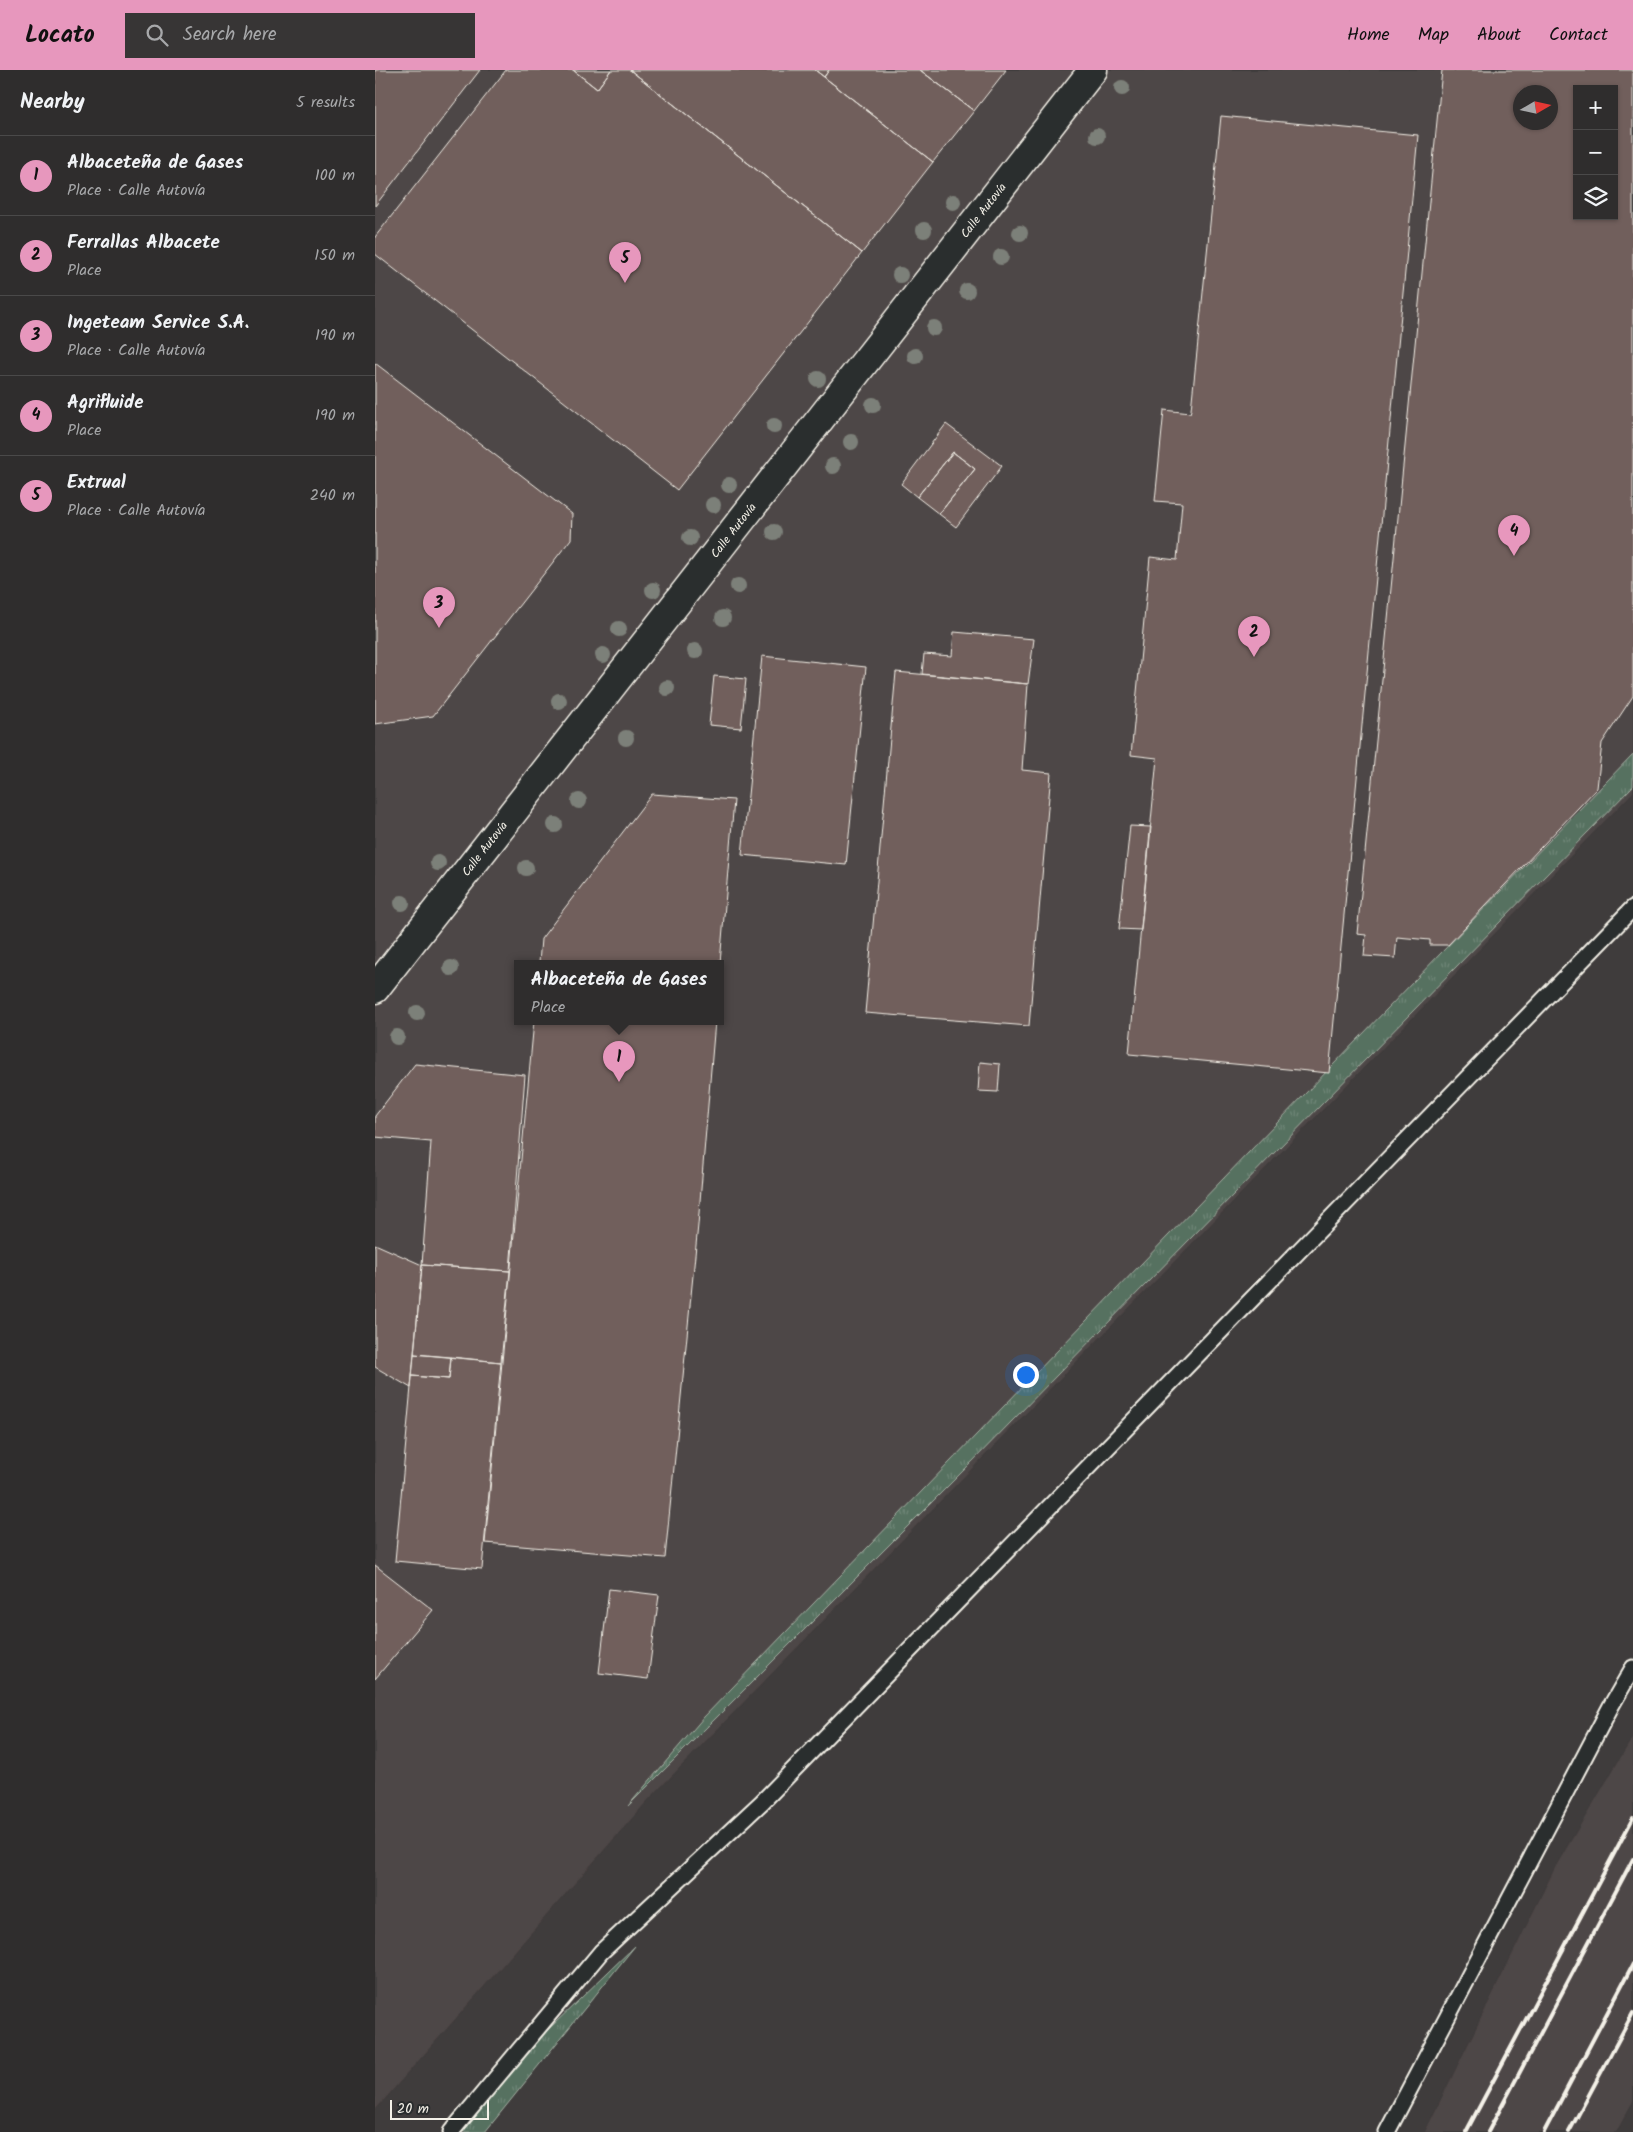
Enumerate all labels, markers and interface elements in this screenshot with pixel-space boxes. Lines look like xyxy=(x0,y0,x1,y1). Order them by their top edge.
search box xyxy=(125,13,475,58)
text: Locato xyxy=(25,16,95,55)
text: Search here xyxy=(183,20,276,50)
icon: search xyxy=(143,21,171,49)
text: Home xyxy=(1347,21,1390,50)
text: Map xyxy=(1418,21,1449,50)
text: About xyxy=(1477,21,1521,50)
text: Contact xyxy=(1549,21,1608,50)
north arrow xyxy=(1513,85,1558,130)
map controls xyxy=(1573,85,1618,220)
button: + xyxy=(1573,85,1618,130)
text: Nearby xyxy=(20,86,85,119)
text: 5 results xyxy=(296,90,355,115)
button: − xyxy=(1573,130,1618,175)
text: Albaceteña de Gases xyxy=(67,148,243,178)
text: 1 xyxy=(34,163,38,188)
text: 100 m xyxy=(315,163,355,188)
button: layers xyxy=(1573,175,1618,220)
text: Place · Calle Autovía xyxy=(67,178,206,203)
street label: Calle Autovía xyxy=(956,178,1011,242)
text: Ferrallas Albacete xyxy=(67,228,220,258)
pin: 5 xyxy=(609,242,641,283)
text: 2 xyxy=(31,243,41,268)
text: 150 m xyxy=(314,243,355,268)
text: Place xyxy=(67,258,101,283)
text: Ingeteam Service S.A. xyxy=(67,308,249,338)
text: 3 xyxy=(32,323,40,348)
text: 190 m xyxy=(315,323,355,348)
text: Place · Calle Autovía xyxy=(67,338,206,363)
text: Agrifluide xyxy=(67,388,143,418)
text: 4 xyxy=(32,403,40,428)
text: 190 m xyxy=(315,403,355,428)
text: Place xyxy=(67,418,101,443)
text: Extrual xyxy=(67,468,126,498)
text: 5 xyxy=(32,483,40,508)
text: 240 m xyxy=(310,483,355,508)
text: Place · Calle Autovía xyxy=(67,498,206,523)
street label: Calle Autovía xyxy=(706,498,761,562)
pin: 4 xyxy=(1498,515,1530,556)
pin: 3 xyxy=(423,587,455,628)
pin: 2 xyxy=(1238,616,1270,657)
street label: Calle Autovía xyxy=(457,817,513,880)
popup xyxy=(514,960,724,1025)
text: Albaceteña de Gases xyxy=(531,965,707,995)
text: Place xyxy=(531,995,565,1020)
pin: 1 xyxy=(603,1041,635,1082)
your location xyxy=(1013,1362,1039,1388)
scale bar xyxy=(390,2097,489,2120)
text: 20 m xyxy=(397,2098,429,2120)

